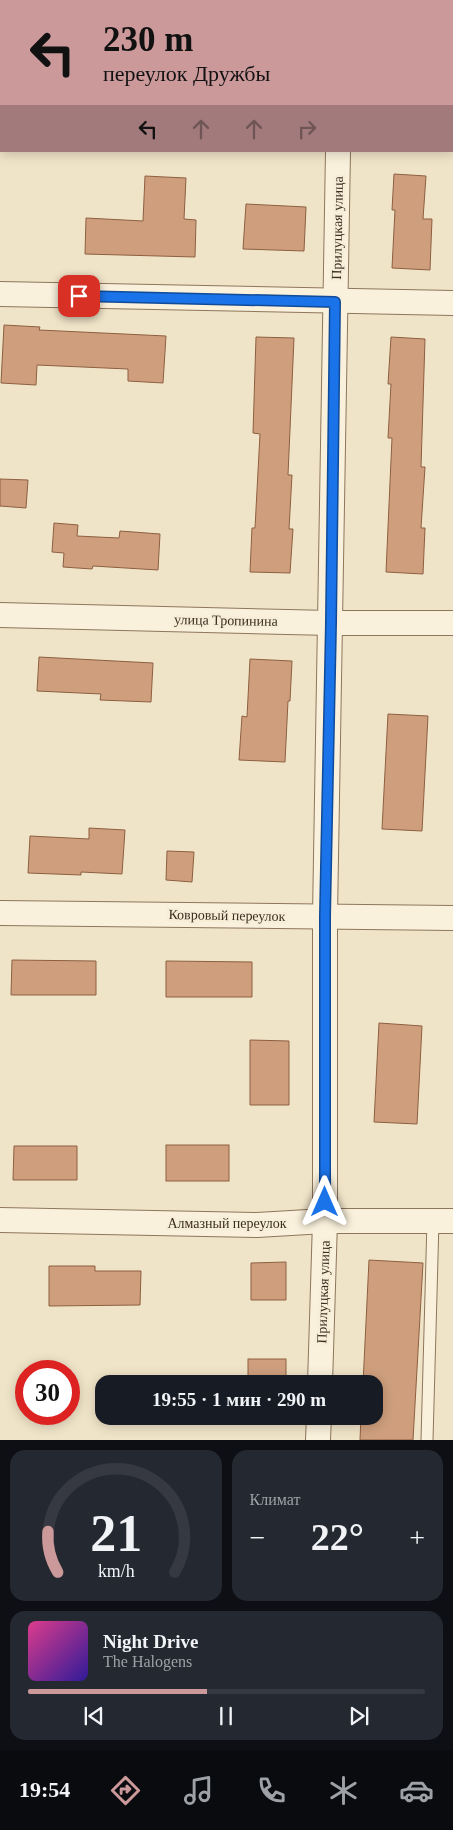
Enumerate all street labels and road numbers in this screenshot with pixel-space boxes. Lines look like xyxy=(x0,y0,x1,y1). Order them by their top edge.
street label: Прилуцкая улица xyxy=(329,175,346,280)
street label: улица Тропинина xyxy=(174,612,279,629)
street label: Ковровый переулок xyxy=(168,907,286,924)
street label: Алмазный переулок xyxy=(167,1216,287,1231)
street label: Прилуцкая улица xyxy=(314,1239,333,1344)

